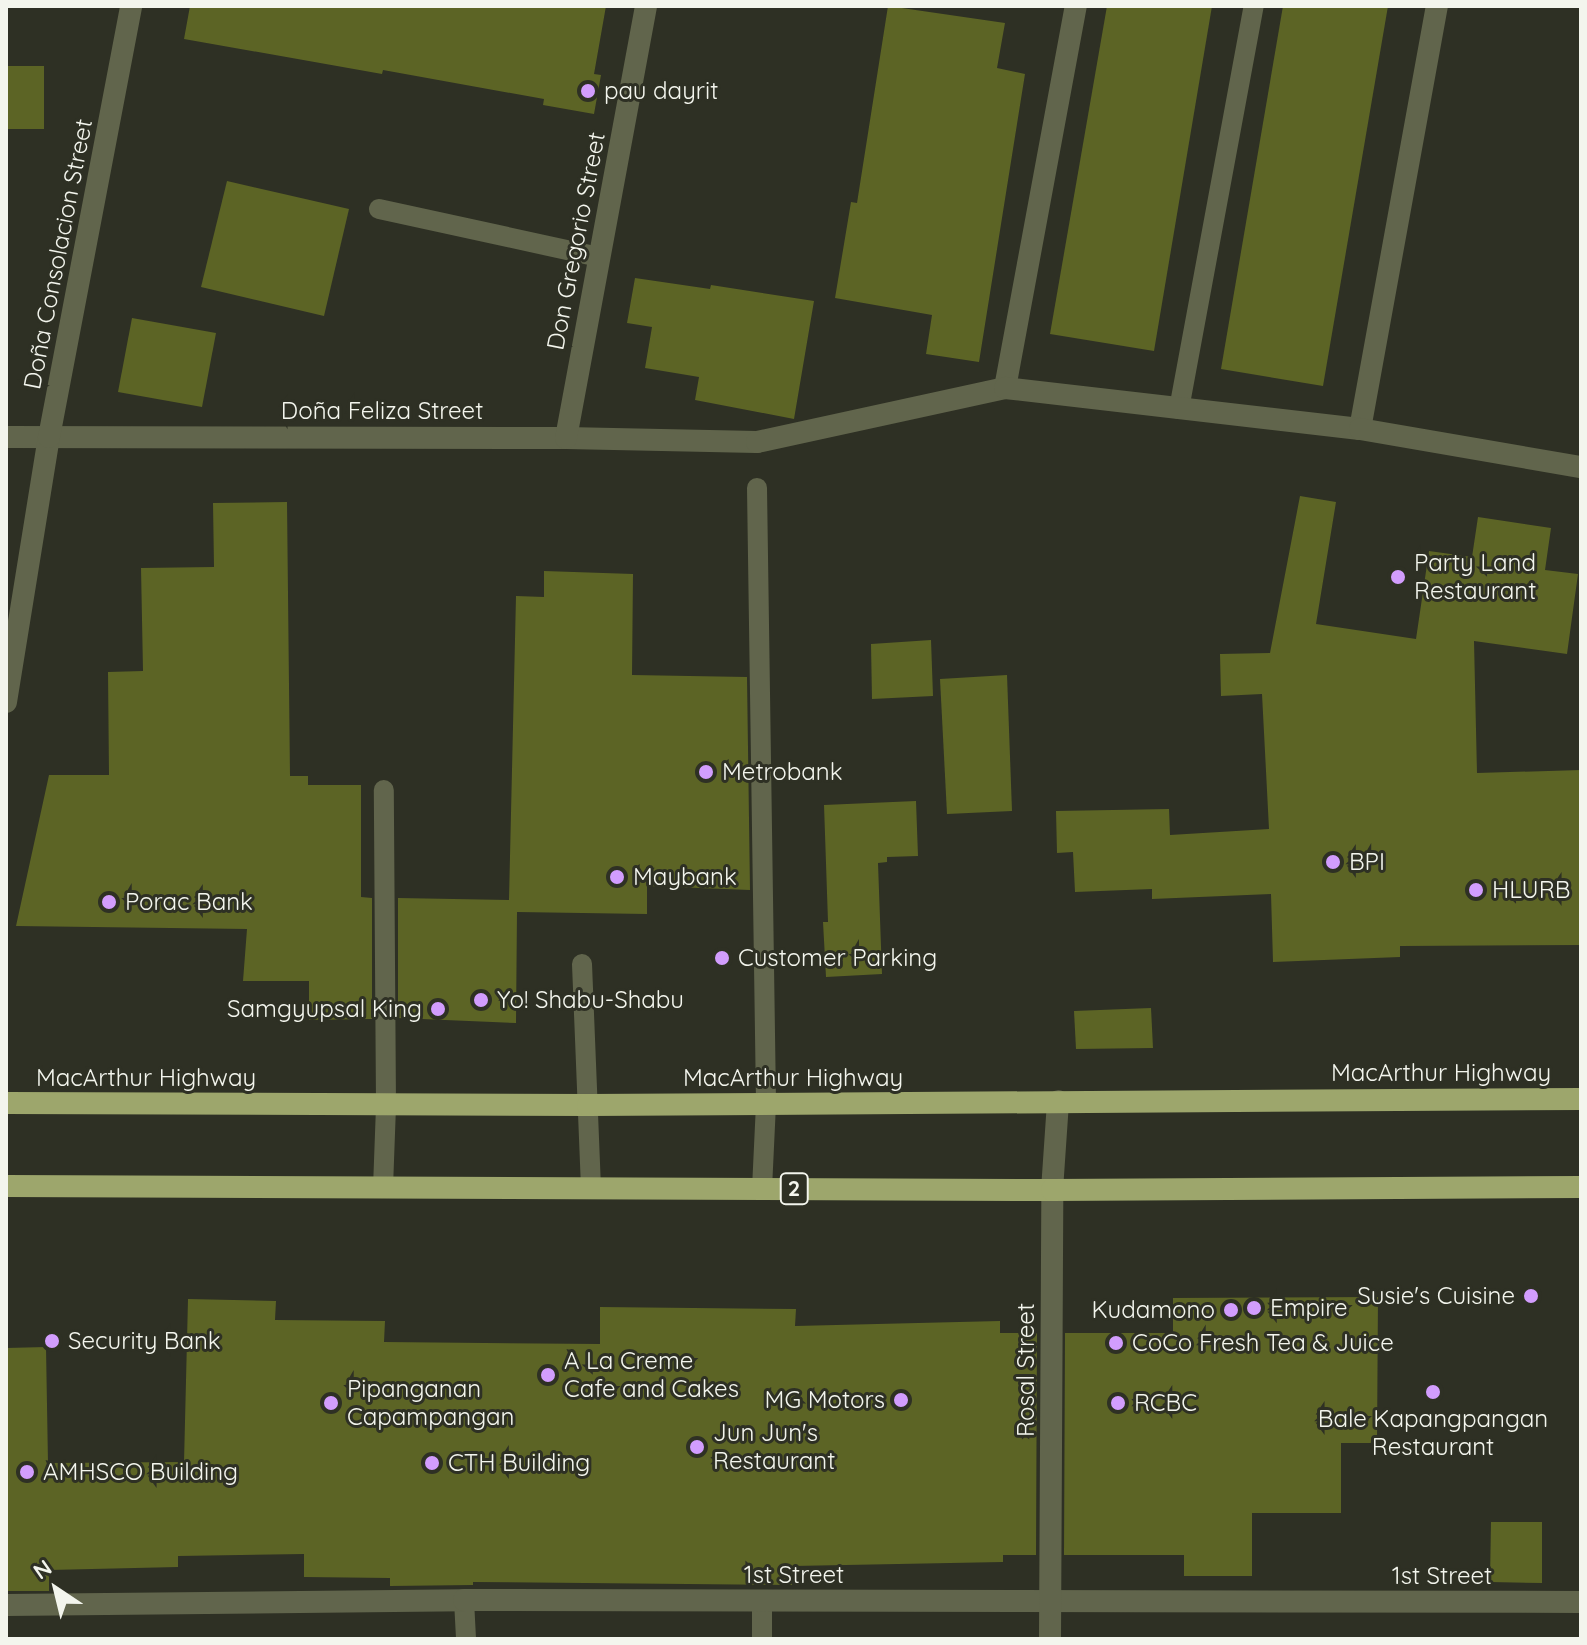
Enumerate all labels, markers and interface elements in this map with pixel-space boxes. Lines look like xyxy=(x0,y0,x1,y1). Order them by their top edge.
place label: pau dayrit xyxy=(604,77,718,105)
marker: pau dayrit xyxy=(579,82,597,100)
street label: Doña Consolacion Street xyxy=(18,116,98,392)
street label: Don Gregorio Street xyxy=(541,130,611,352)
street label: Doña Feliza Street xyxy=(281,397,483,425)
place label: Party Land Restaurant xyxy=(1414,549,1536,605)
marker: Party Land Restaurant xyxy=(1389,568,1407,586)
place label: Metrobank xyxy=(722,758,843,786)
marker: Metrobank xyxy=(697,763,715,781)
place label: BPI xyxy=(1349,848,1385,876)
marker: BPI xyxy=(1324,853,1342,871)
place label: Maybank xyxy=(633,863,737,891)
marker: Maybank xyxy=(608,868,626,886)
place label: HLURB xyxy=(1492,876,1570,904)
marker: HLURB xyxy=(1467,881,1485,899)
place label: Porac Bank xyxy=(125,888,253,916)
marker: Porac Bank xyxy=(100,893,118,911)
place label: Customer Parking xyxy=(738,944,937,972)
marker: Customer Parking xyxy=(713,949,731,967)
place label: Yo! Shabu-Shabu xyxy=(497,986,684,1014)
marker: Yo! Shabu-Shabu xyxy=(472,991,490,1009)
place label: Samgyupsal King xyxy=(227,995,422,1023)
marker: Samgyupsal King xyxy=(429,1000,447,1018)
street label: MacArthur Highway xyxy=(1331,1059,1551,1087)
street label: MacArthur Highway xyxy=(36,1064,256,1092)
street label: MacArthur Highway xyxy=(683,1064,903,1092)
road number: 2 xyxy=(778,1171,810,1207)
place label: Susie's Cuisine xyxy=(1357,1282,1515,1310)
marker: Susie's Cuisine xyxy=(1522,1287,1540,1305)
place label: Empire xyxy=(1270,1294,1347,1322)
place label: Kudamono xyxy=(1092,1296,1215,1324)
marker: Empire xyxy=(1245,1299,1263,1317)
marker: Kudamono xyxy=(1222,1301,1240,1319)
street label: Rosal Street xyxy=(1012,1303,1040,1437)
place label: Security Bank xyxy=(68,1327,221,1355)
place label: CoCo Fresh Tea & Juice xyxy=(1132,1329,1394,1357)
marker: Security Bank xyxy=(43,1332,61,1350)
marker: CoCo Fresh Tea & Juice xyxy=(1107,1334,1125,1352)
place label: A La Creme Cafe and Cakes xyxy=(564,1347,739,1403)
marker: A La Creme Cafe and Cakes xyxy=(539,1366,557,1384)
place label: Pipanganan Capampangan xyxy=(347,1375,514,1431)
marker: Bale Kapangpangan Restaurant xyxy=(1424,1383,1442,1401)
place label: MG Motors xyxy=(765,1386,885,1414)
place label: RCBC xyxy=(1134,1389,1197,1417)
marker: MG Motors xyxy=(892,1391,910,1409)
marker: Pipanganan Capampangan xyxy=(322,1394,340,1412)
marker: RCBC xyxy=(1109,1394,1127,1412)
place label: Bale Kapangpangan Restaurant xyxy=(1318,1405,1548,1461)
place label: Jun Jun's Restaurant xyxy=(713,1419,835,1475)
marker: Jun Jun's Restaurant xyxy=(688,1438,706,1456)
place label: CTH Building xyxy=(448,1449,590,1477)
marker: CTH Building xyxy=(423,1454,441,1472)
place label: AMHSCO Building xyxy=(43,1458,238,1486)
marker: AMHSCO Building xyxy=(18,1463,36,1481)
north arrow xyxy=(16,1549,96,1629)
text: N xyxy=(28,1553,57,1585)
street label: 1st Street xyxy=(744,1561,844,1589)
street label: 1st Street xyxy=(1392,1562,1492,1590)

